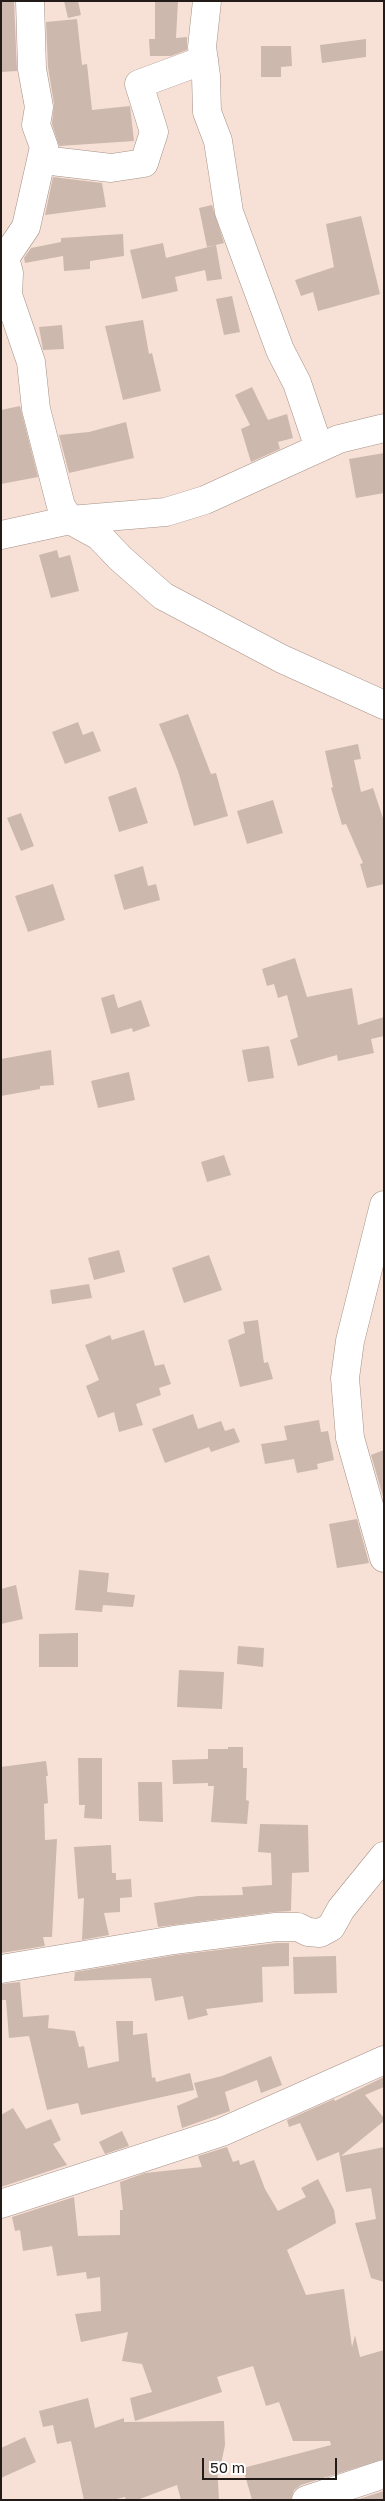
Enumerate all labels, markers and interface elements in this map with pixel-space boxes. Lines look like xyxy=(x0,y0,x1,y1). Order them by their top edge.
scale bar xyxy=(205,2448,340,2480)
text: 50 m xyxy=(210,2458,245,2476)

